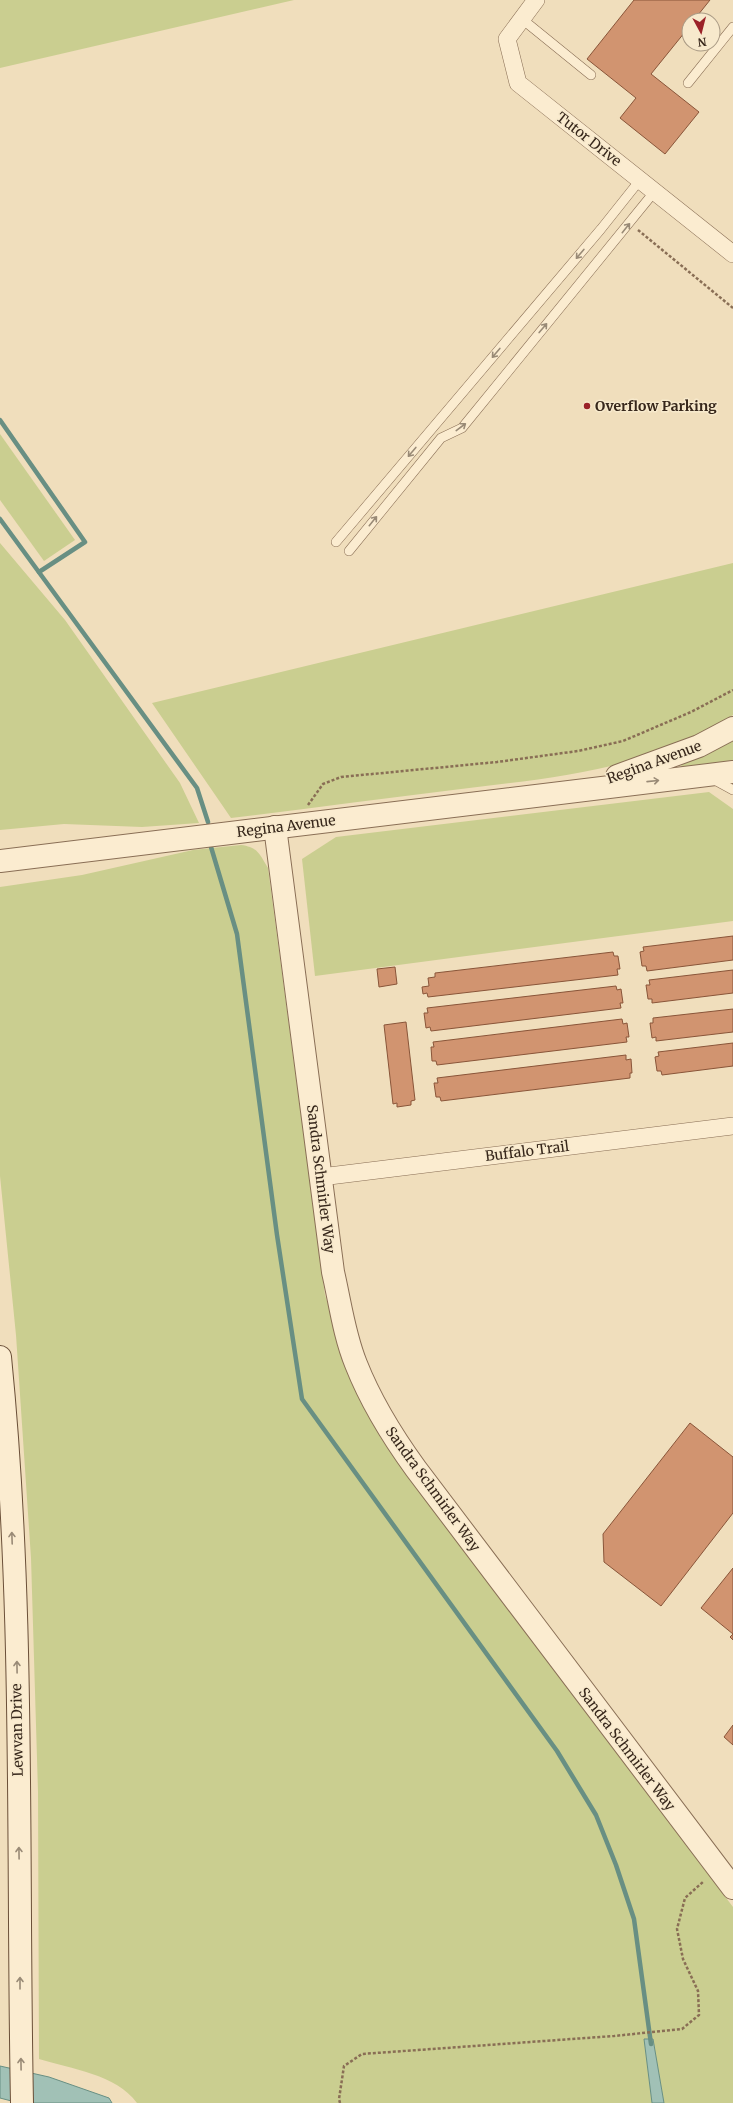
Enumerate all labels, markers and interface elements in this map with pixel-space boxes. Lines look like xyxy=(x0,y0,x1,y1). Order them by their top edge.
north arrow xyxy=(681,12,721,52)
text: N xyxy=(697,34,707,49)
street label: Tutor Drive xyxy=(553,108,625,170)
one-way arrow xyxy=(622,222,631,233)
one-way arrow xyxy=(576,248,585,259)
one-way arrow xyxy=(539,322,548,333)
one-way arrow xyxy=(492,348,501,358)
place label: Overflow Parking xyxy=(595,397,717,415)
marker: Overflow Parking xyxy=(582,401,592,411)
one-way arrow xyxy=(455,423,466,431)
one-way arrow xyxy=(408,447,417,457)
one-way arrow xyxy=(369,516,378,527)
street label: Regina Avenue xyxy=(604,737,704,787)
one-way arrow xyxy=(646,777,659,785)
street label: Regina Avenue xyxy=(236,811,336,841)
street label: Sandra Schmirler Way xyxy=(303,1104,339,1255)
street label: Buffalo Trail xyxy=(484,1137,571,1165)
street label: Sandra Schmirler Way xyxy=(382,1423,485,1556)
one-way arrow xyxy=(8,1532,16,1545)
one-way arrow xyxy=(13,1661,20,1674)
street label: Lewvan Drive xyxy=(7,1683,27,1777)
street label: Sandra Schmirler Way xyxy=(575,1684,680,1815)
one-way arrow xyxy=(15,1847,23,1860)
one-way arrow xyxy=(16,1977,24,1990)
one-way arrow xyxy=(17,2058,25,2071)

